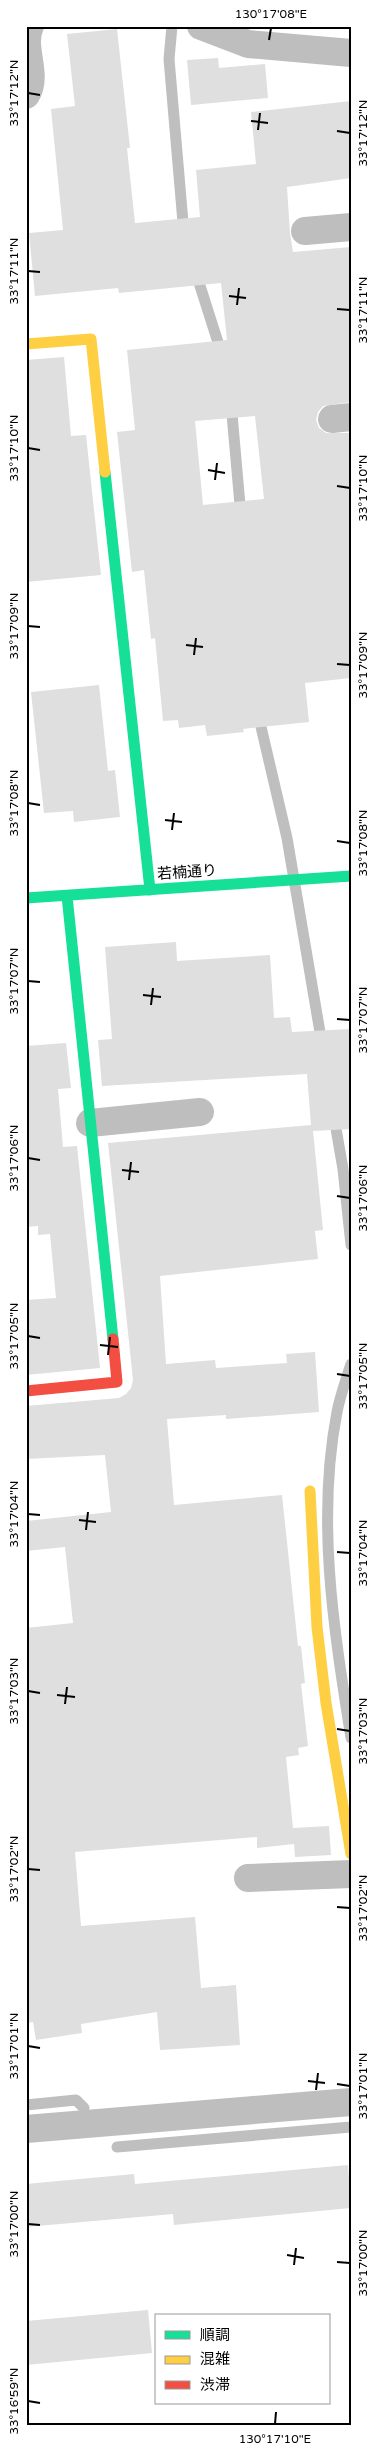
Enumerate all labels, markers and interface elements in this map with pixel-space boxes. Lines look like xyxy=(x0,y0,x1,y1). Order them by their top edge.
text: 130°17'08"E xyxy=(235,7,308,21)
text: 33°17'12"N xyxy=(7,60,21,127)
text: 33°17'12"N xyxy=(356,100,370,167)
text: 33°17'11"N xyxy=(7,238,21,305)
text: 33°17'11"N xyxy=(356,277,370,344)
text: 33°17'10"N xyxy=(7,415,21,482)
text: 33°17'10"N xyxy=(356,455,370,522)
text: 33°17'09"N xyxy=(7,593,21,660)
text: 33°17'09"N xyxy=(356,632,370,699)
text: 33°17'08"N xyxy=(7,770,21,837)
text: 33°17'08"N xyxy=(356,810,370,877)
street label: 若楠通り xyxy=(156,861,218,883)
text: 33°17'07"N xyxy=(7,948,21,1015)
text: 33°17'07"N xyxy=(356,987,370,1054)
text: 33°17'06"N xyxy=(7,1125,21,1192)
text: 33°17'06"N xyxy=(356,1165,370,1232)
text: 33°17'05"N xyxy=(7,1303,21,1370)
text: 33°17'05"N xyxy=(356,1343,370,1410)
text: 33°17'04"N xyxy=(7,1481,21,1548)
text: 33°17'04"N xyxy=(356,1520,370,1587)
text: 33°17'03"N xyxy=(7,1658,21,1725)
text: 33°17'03"N xyxy=(356,1698,370,1765)
text: 33°17'02"N xyxy=(7,1836,21,1903)
text: 33°17'02"N xyxy=(356,1875,370,1942)
text: 33°17'01"N xyxy=(7,2013,21,2080)
text: 33°17'01"N xyxy=(356,2053,370,2120)
text: 33°17'00"N xyxy=(7,2191,21,2258)
text: 33°17'00"N xyxy=(356,2230,370,2297)
legend xyxy=(155,2314,330,2404)
text: 順調 xyxy=(200,2326,230,2344)
text: 混雑 xyxy=(200,2350,230,2368)
text: 33°16'59"N xyxy=(7,2368,21,2435)
text: 渋滞 xyxy=(200,2376,230,2394)
text: 130°17'10"E xyxy=(239,2432,312,2446)

